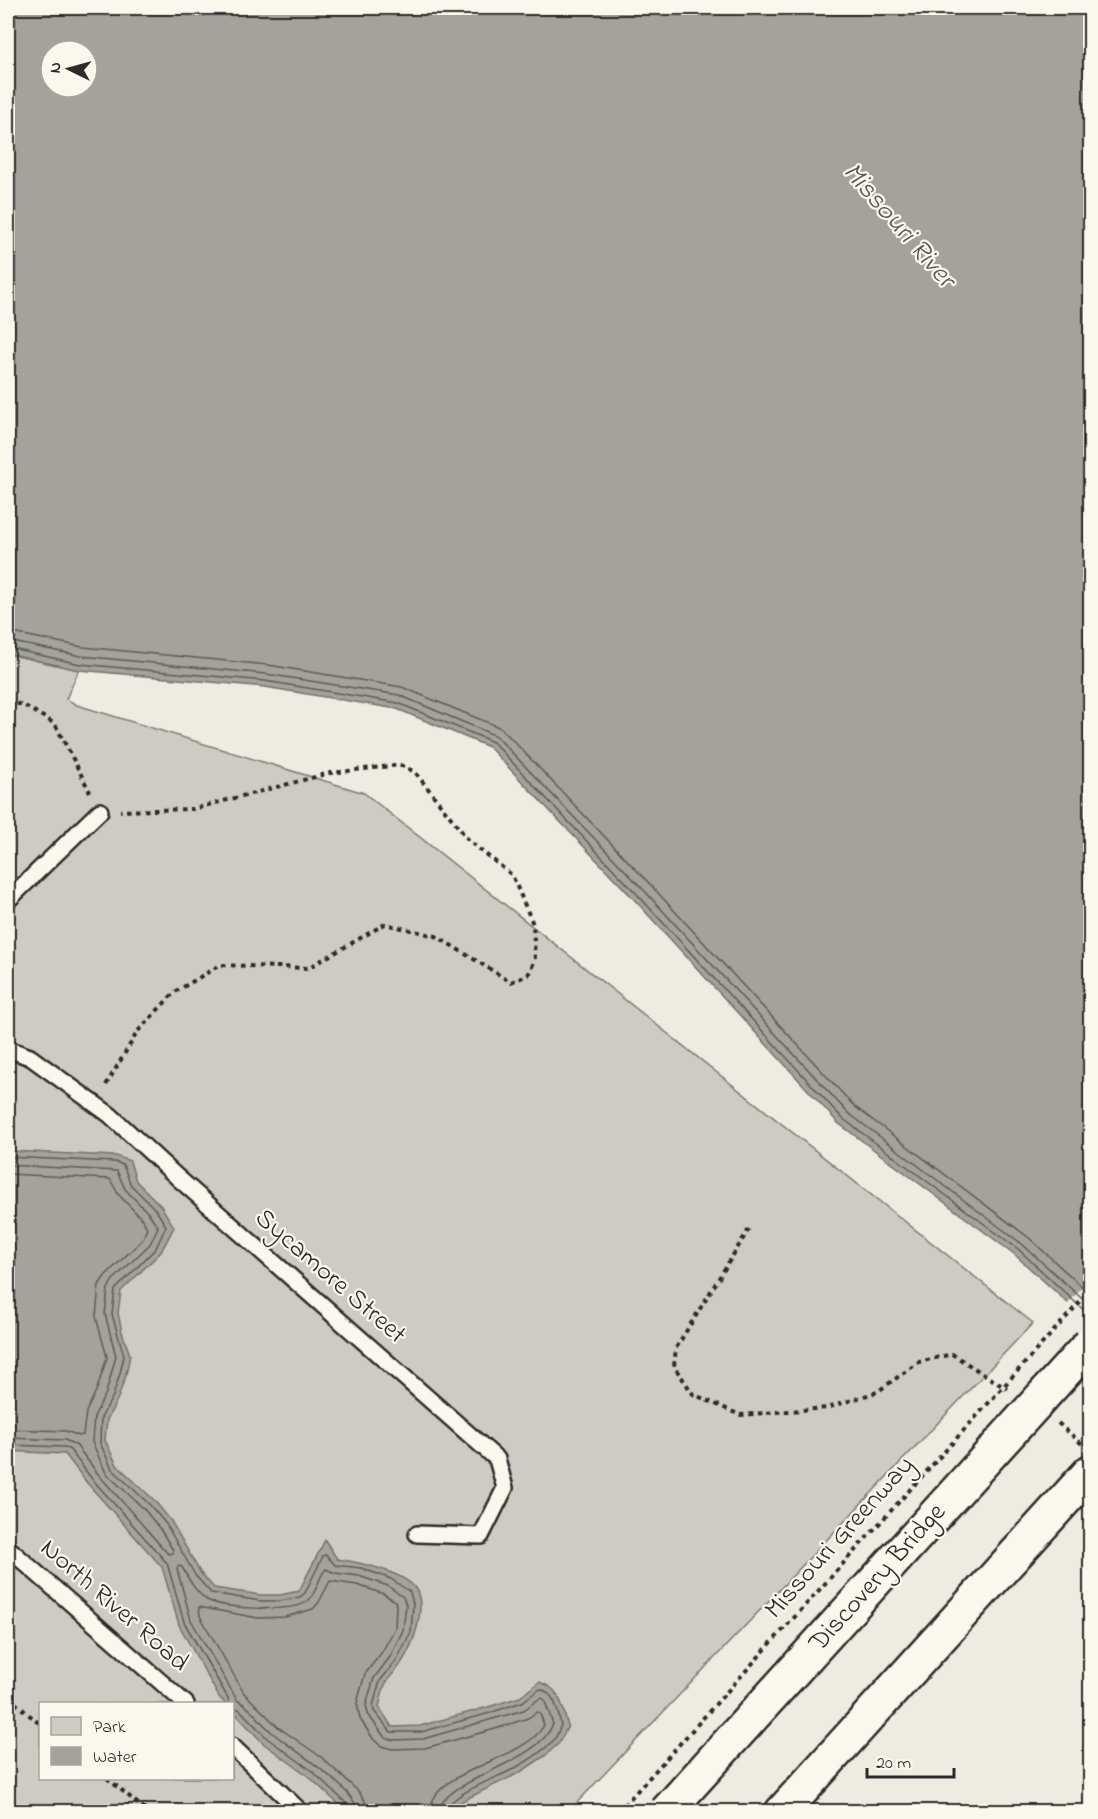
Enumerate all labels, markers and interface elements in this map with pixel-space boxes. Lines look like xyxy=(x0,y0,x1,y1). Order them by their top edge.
north arrow xyxy=(39,39,99,99)
text: N xyxy=(44,61,68,74)
water label: Missouri River xyxy=(832,154,967,300)
street label: Sycamore Street xyxy=(246,1200,414,1354)
street label: Missouri Greenway xyxy=(756,1448,924,1628)
street label: Discovery Bridge xyxy=(800,1494,956,1662)
street label: North River Road xyxy=(31,1530,197,1682)
legend xyxy=(39,1702,234,1780)
text: Park xyxy=(93,1715,126,1741)
scale bar xyxy=(867,1741,954,1779)
text: Water xyxy=(93,1745,137,1771)
text: 20 m xyxy=(876,1751,911,1777)

